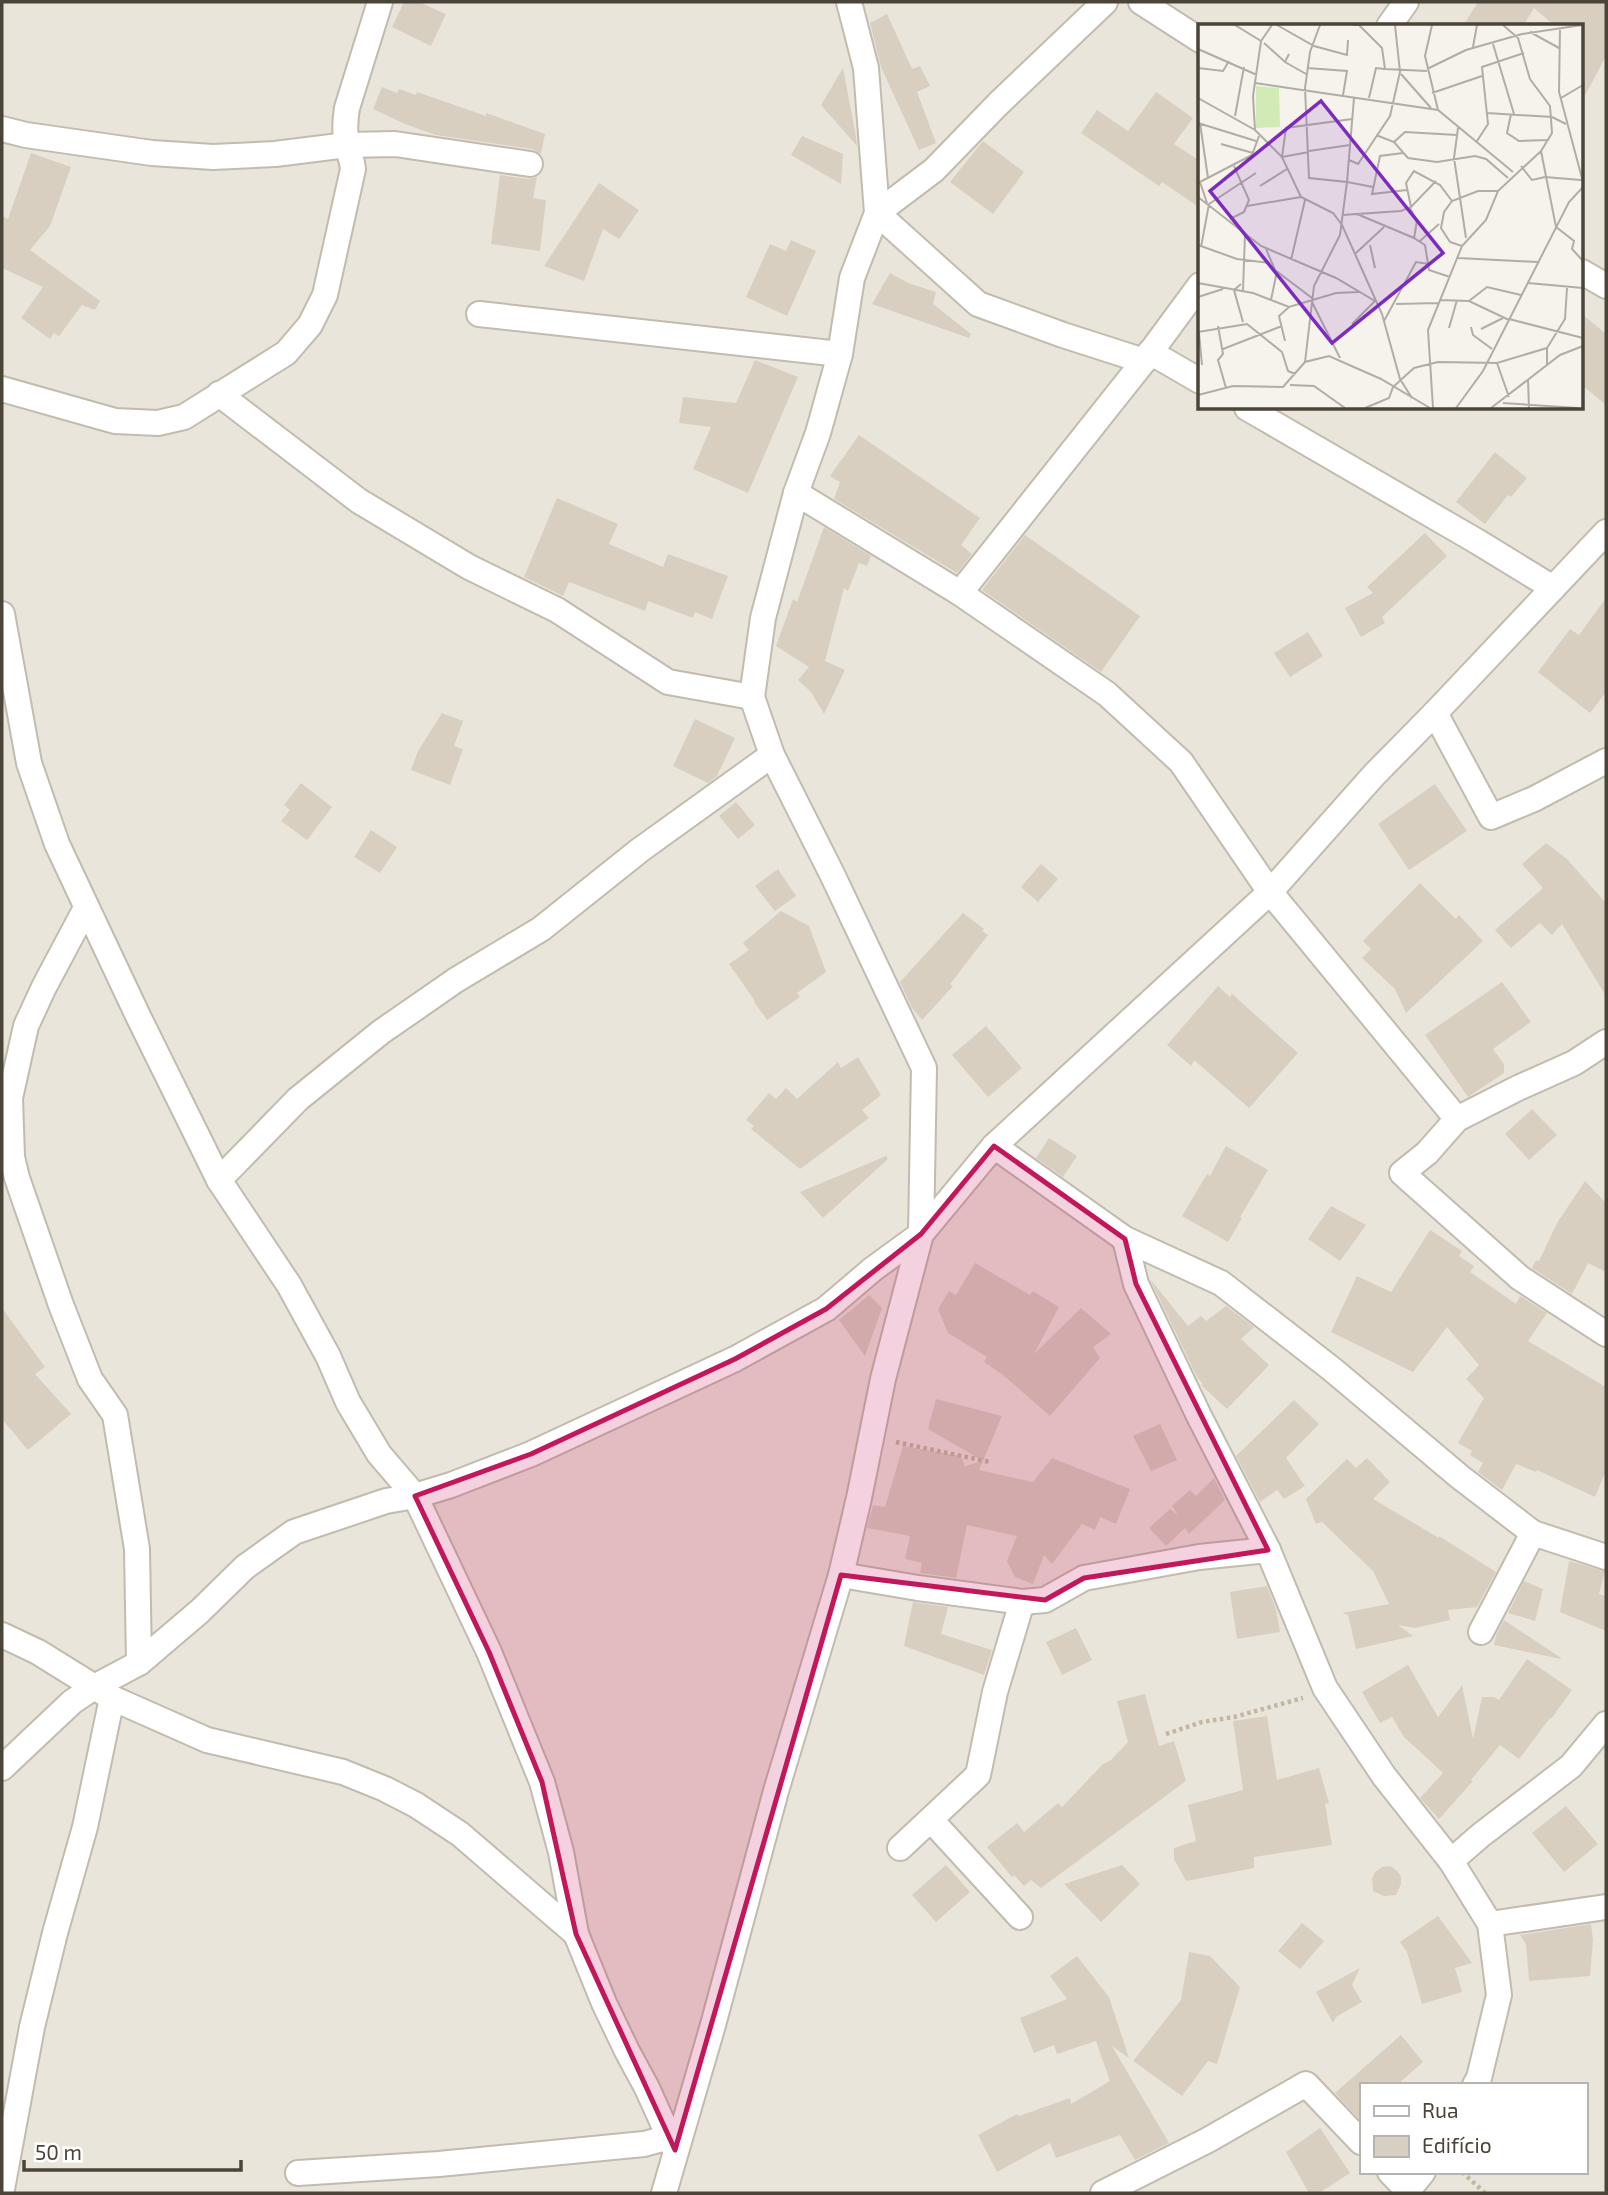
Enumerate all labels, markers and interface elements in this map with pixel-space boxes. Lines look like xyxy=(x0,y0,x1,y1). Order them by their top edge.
inset map xyxy=(1198,24,1584,410)
legend xyxy=(1360,2083,1587,2174)
text: Rua xyxy=(1422,2097,1458,2122)
scale bar xyxy=(24,2128,242,2172)
text: Edifício xyxy=(1422,2132,1492,2157)
text: 50 m xyxy=(35,2139,82,2164)

